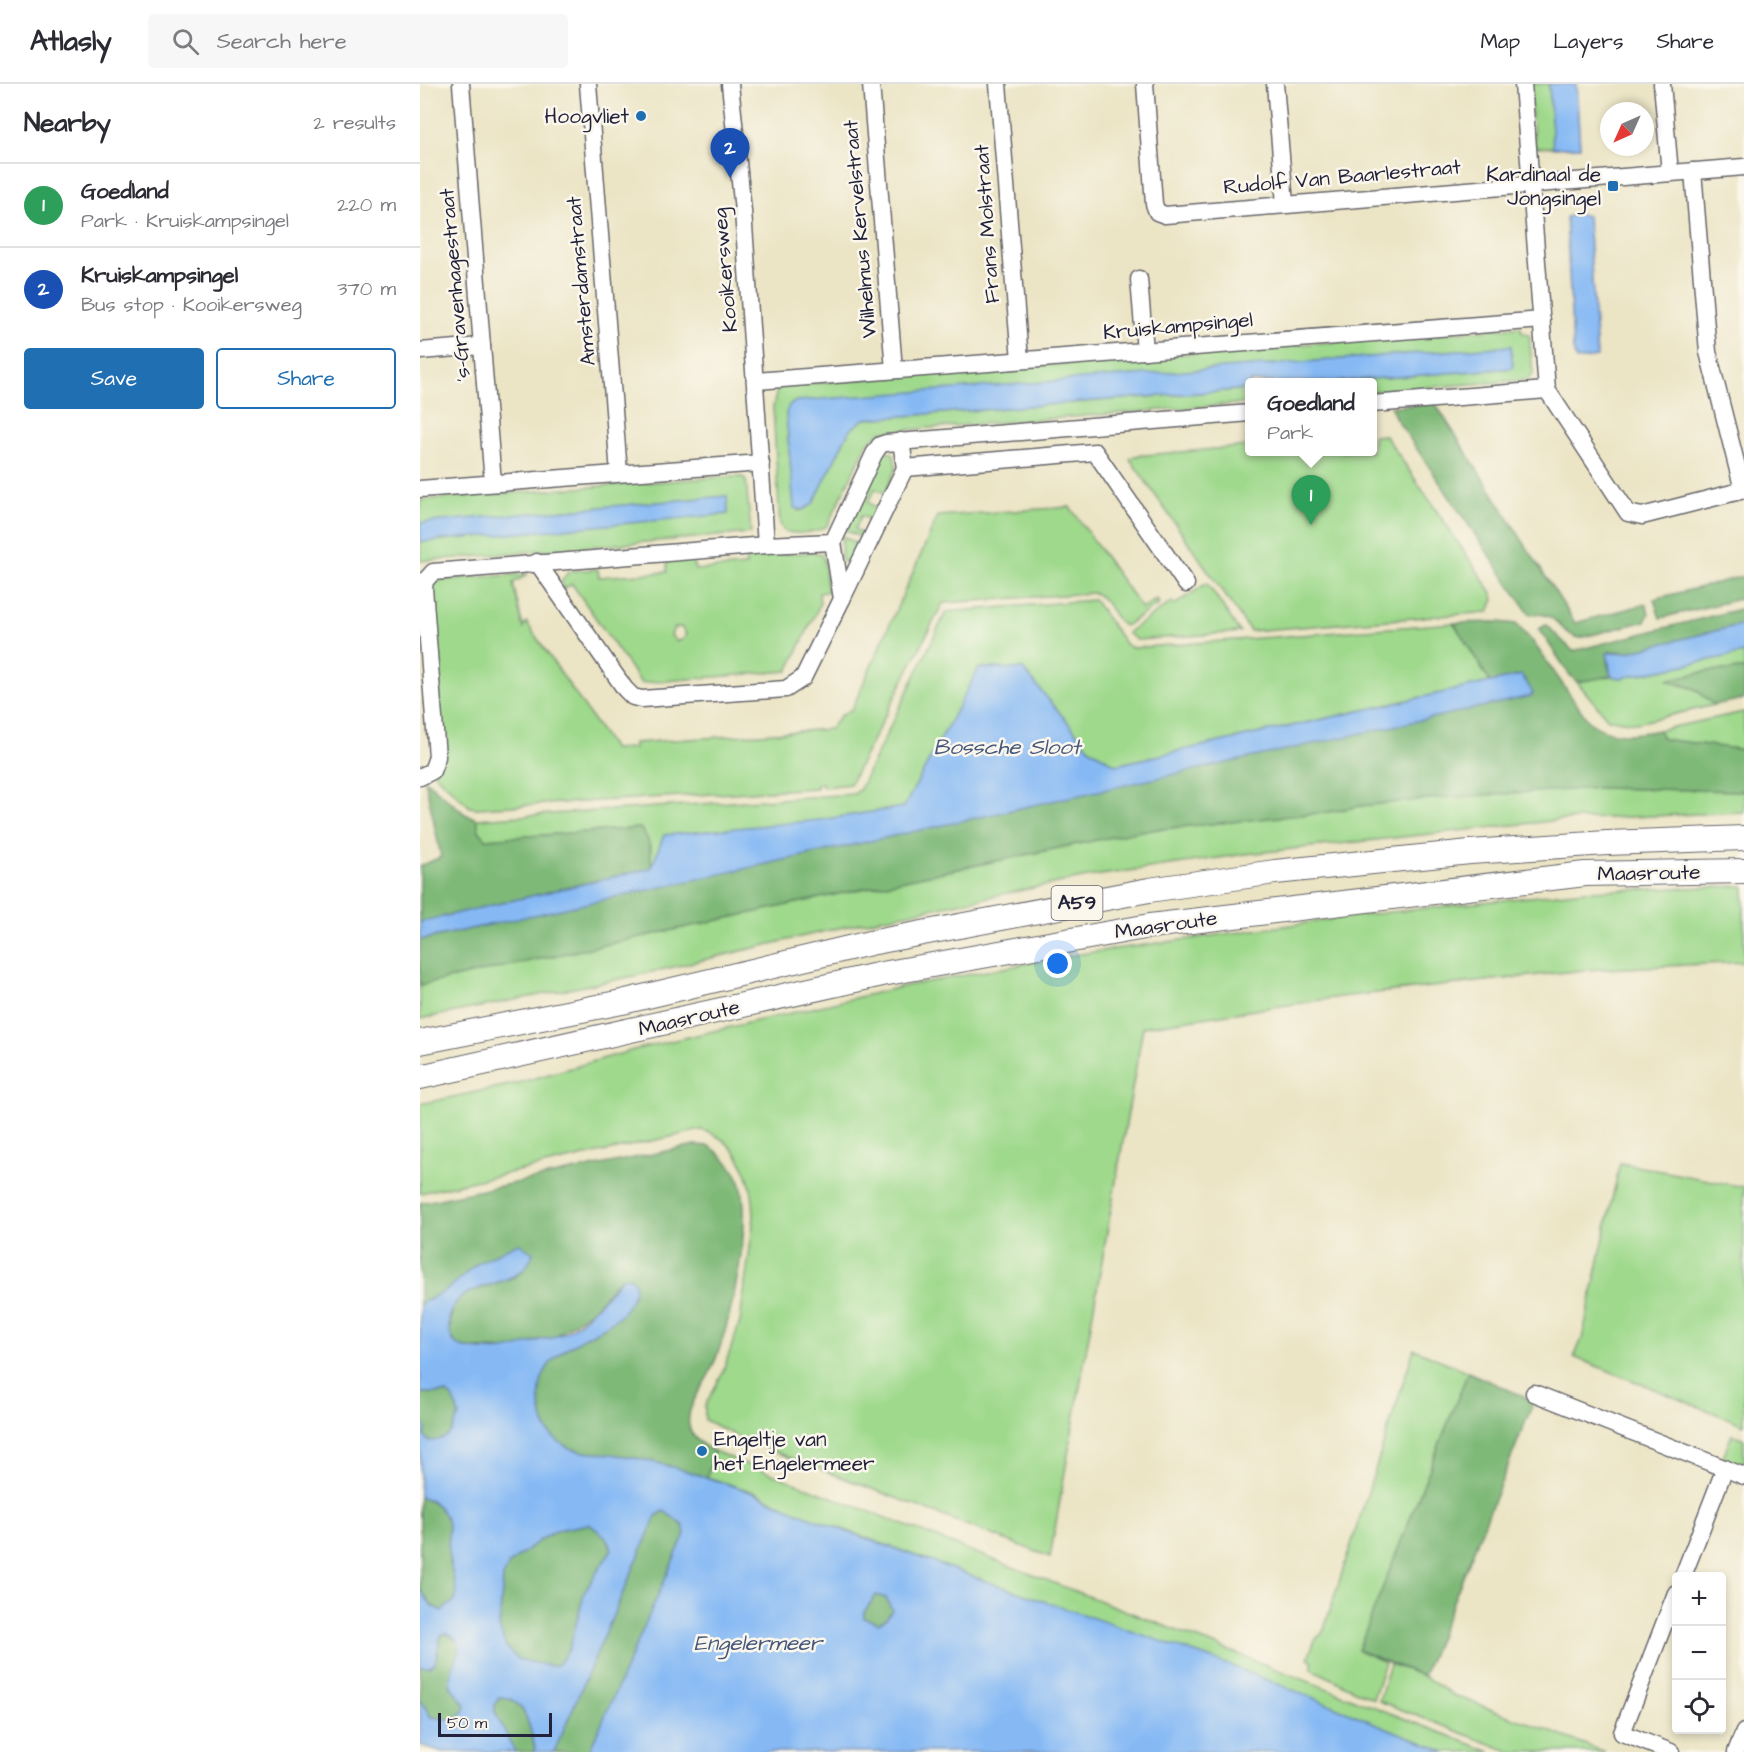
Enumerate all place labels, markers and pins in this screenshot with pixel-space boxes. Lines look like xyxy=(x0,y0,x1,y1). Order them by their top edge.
place label: Hoogvliet xyxy=(545,102,630,133)
marker: Hoogvliet xyxy=(634,109,648,123)
pin: 2 xyxy=(710,128,750,178)
place label: Kardinaal de Jongsingel xyxy=(1486,160,1601,215)
marker: Kardinaal de Jongsingel xyxy=(1606,179,1620,193)
pin: 1 xyxy=(1292,476,1330,525)
place label: Engeltje van het Engelermeer xyxy=(714,1425,875,1480)
marker: Engeltje van het Engelermeer xyxy=(695,1444,709,1458)

